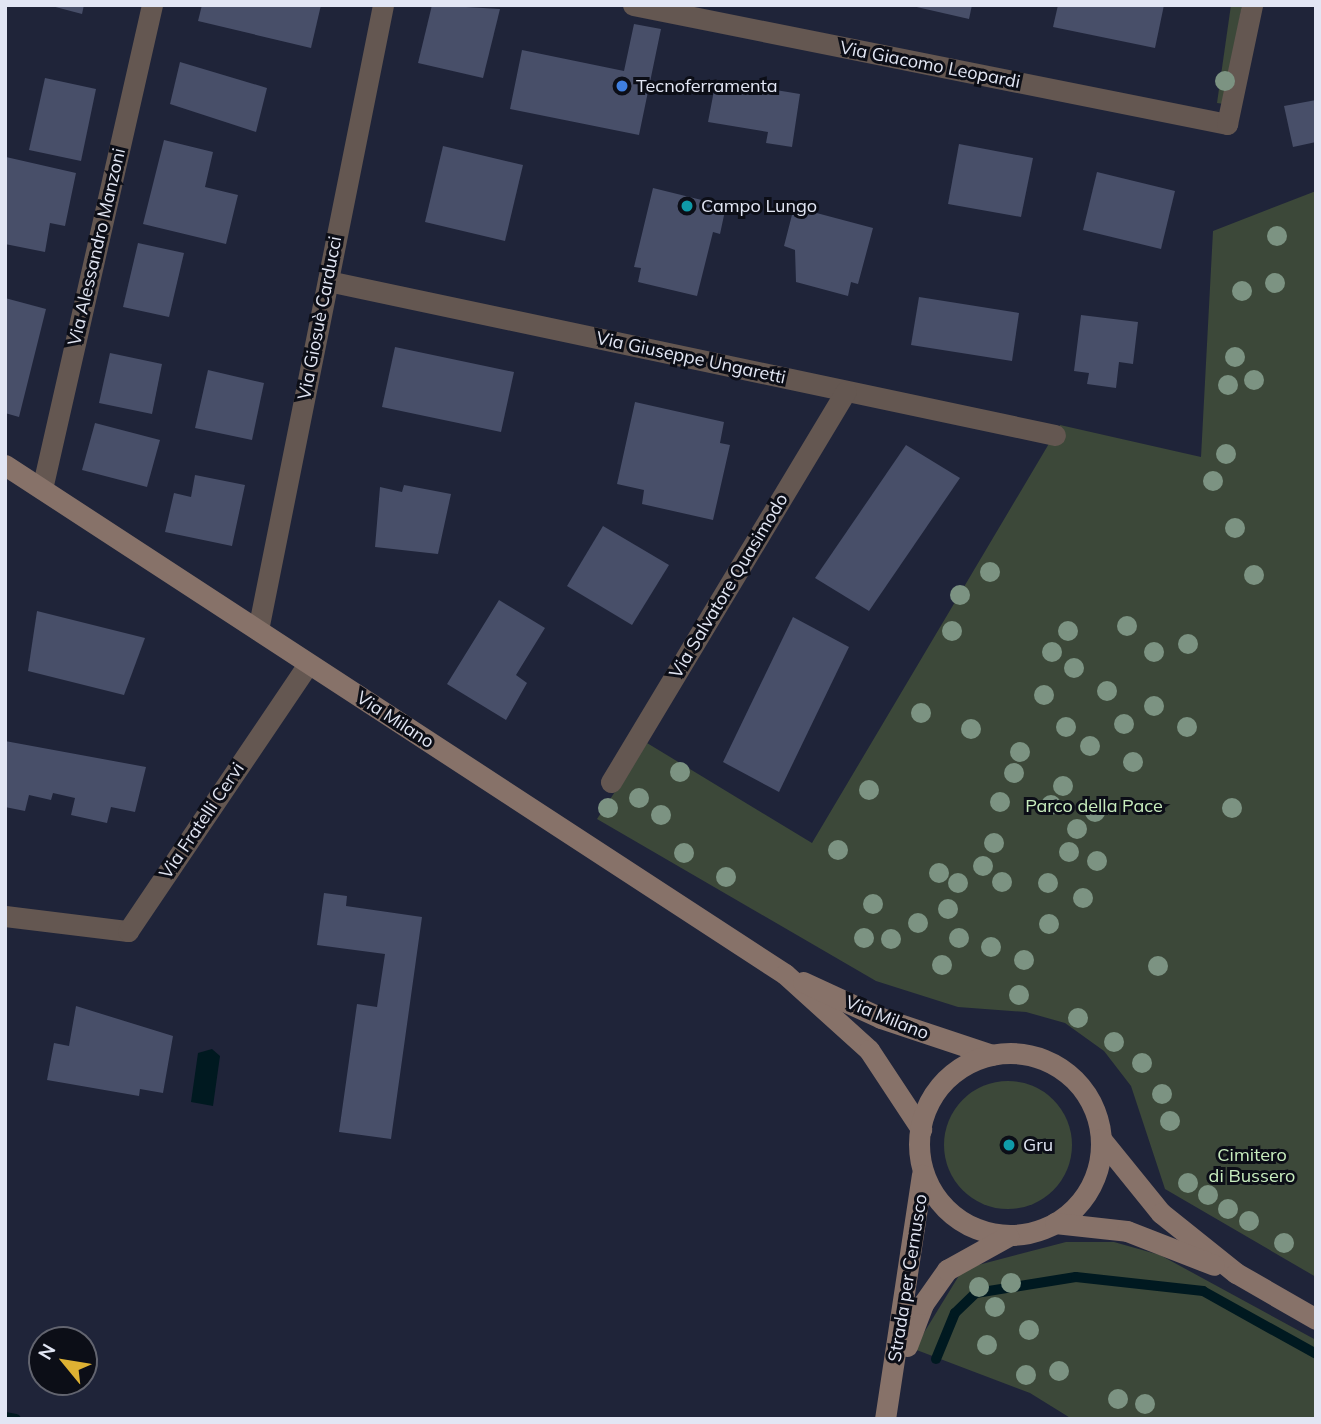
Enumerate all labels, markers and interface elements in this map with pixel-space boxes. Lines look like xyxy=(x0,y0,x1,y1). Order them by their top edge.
street label: Via Giacomo Leopardi xyxy=(838,37,1022,93)
place label: Tecnoferramenta xyxy=(636,75,778,97)
marker: Tecnoferramenta xyxy=(614,78,630,94)
street label: Via Alessandro Manzoni xyxy=(64,146,130,348)
place label: Campo Lungo xyxy=(701,195,817,217)
marker: Campo Lungo xyxy=(679,198,695,214)
street label: Via Giosuè Carducci xyxy=(294,234,346,402)
street label: Via Giuseppe Ungaretti xyxy=(594,327,788,389)
street label: Via Salvatore Quasimodo xyxy=(665,490,793,682)
street label: Via Milano xyxy=(352,687,438,753)
street label: Via Fratelli Cervi xyxy=(155,759,249,883)
park label: Parco della Pace xyxy=(1025,795,1163,817)
street label: Via Milano xyxy=(842,992,932,1044)
place label: Gru xyxy=(1023,1134,1053,1156)
marker: Gru xyxy=(1001,1137,1017,1153)
park label: Cimitero di Bussero xyxy=(1209,1145,1295,1188)
street label: Strada per Cernusco xyxy=(884,1192,932,1364)
north arrow xyxy=(28,1326,98,1396)
text: N xyxy=(33,1339,61,1364)

